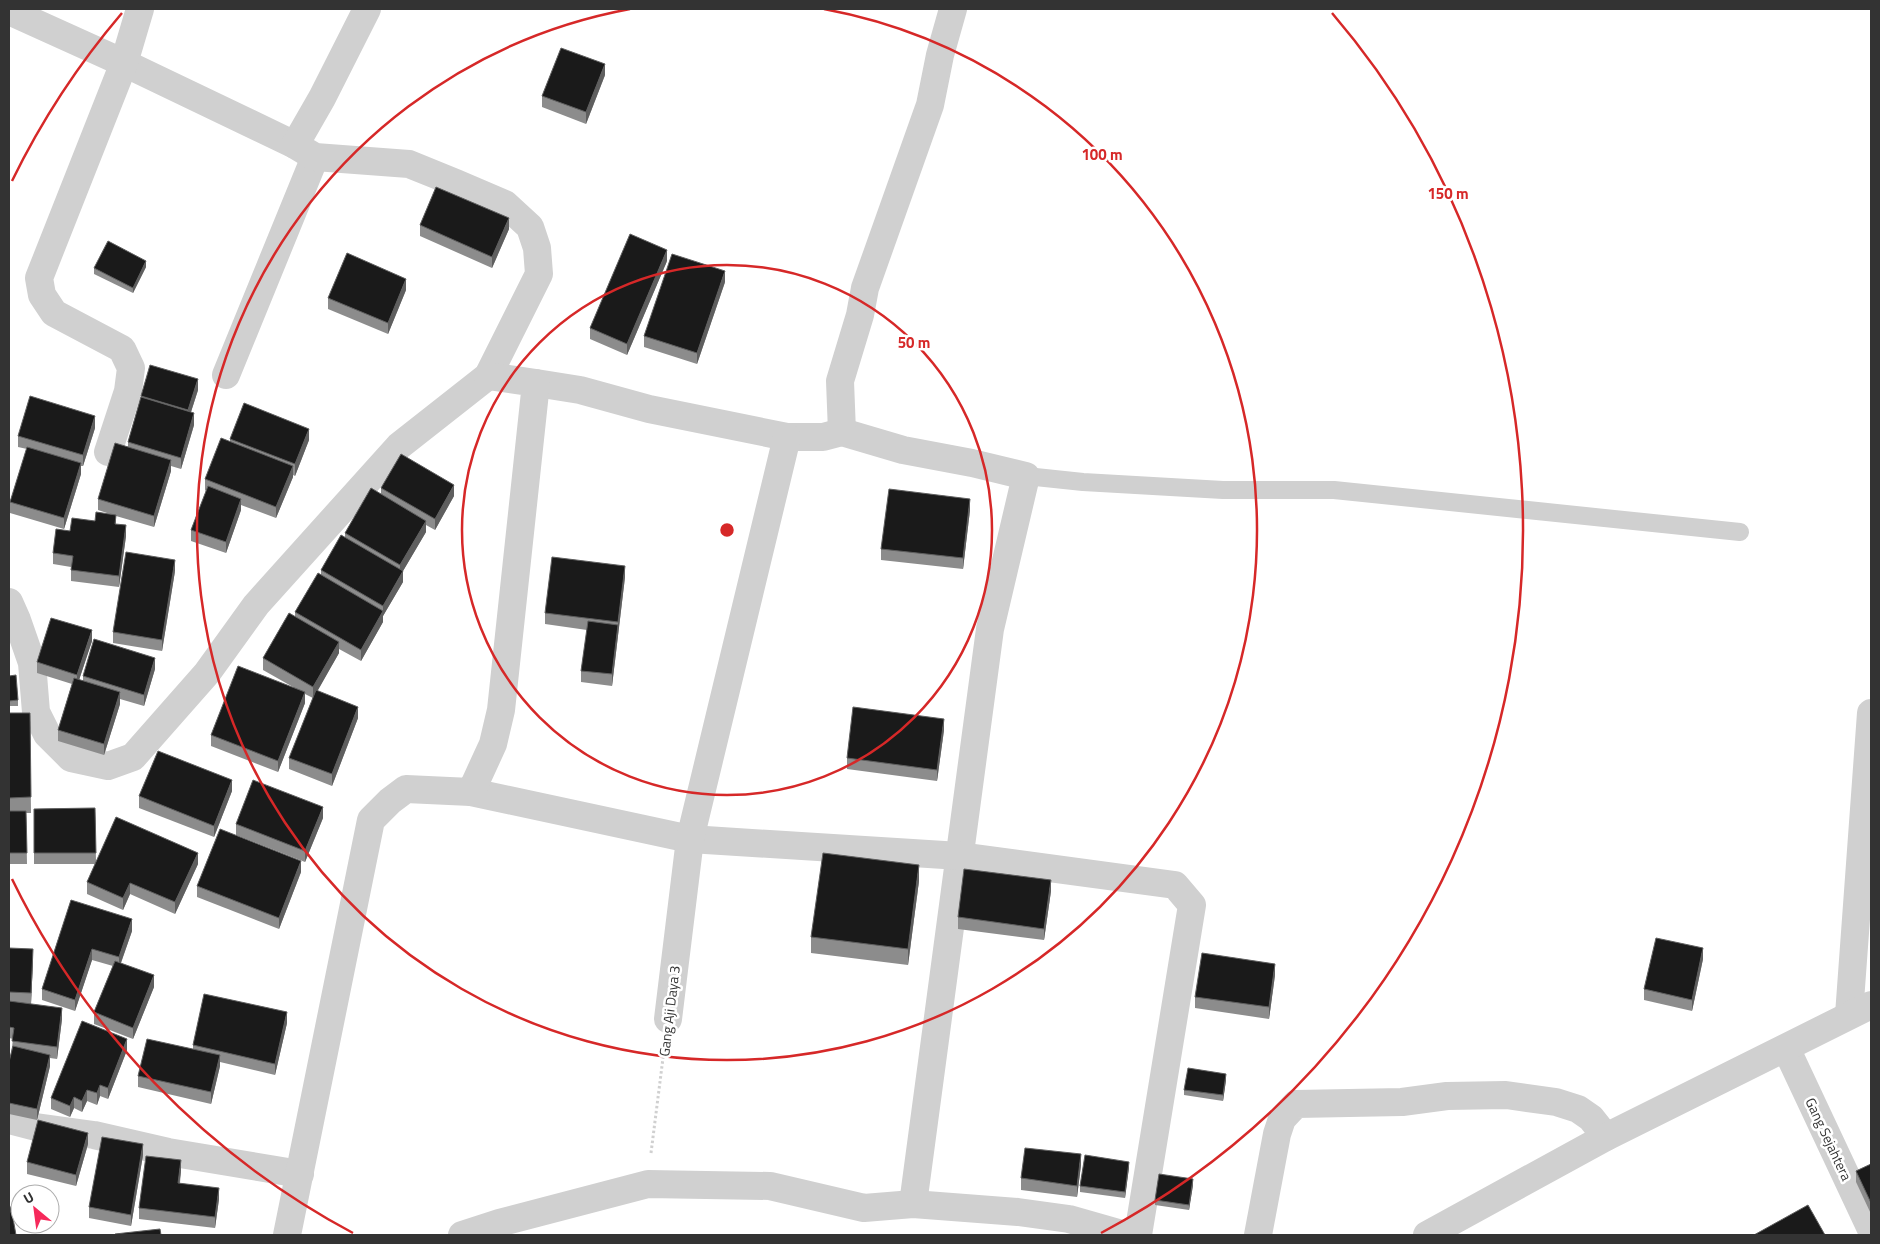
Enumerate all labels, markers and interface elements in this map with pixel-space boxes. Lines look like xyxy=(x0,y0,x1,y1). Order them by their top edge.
text: 100 m xyxy=(1081,143,1123,166)
text: 150 m xyxy=(1427,182,1469,205)
text: 50 m xyxy=(898,331,930,354)
centre of rings xyxy=(718,521,736,539)
street label: Gang Aji Daya 3 xyxy=(653,964,685,1058)
street label: Gang Sejahtera xyxy=(1801,1094,1857,1184)
north arrow xyxy=(10,1184,60,1234)
text: U xyxy=(19,1186,38,1209)

